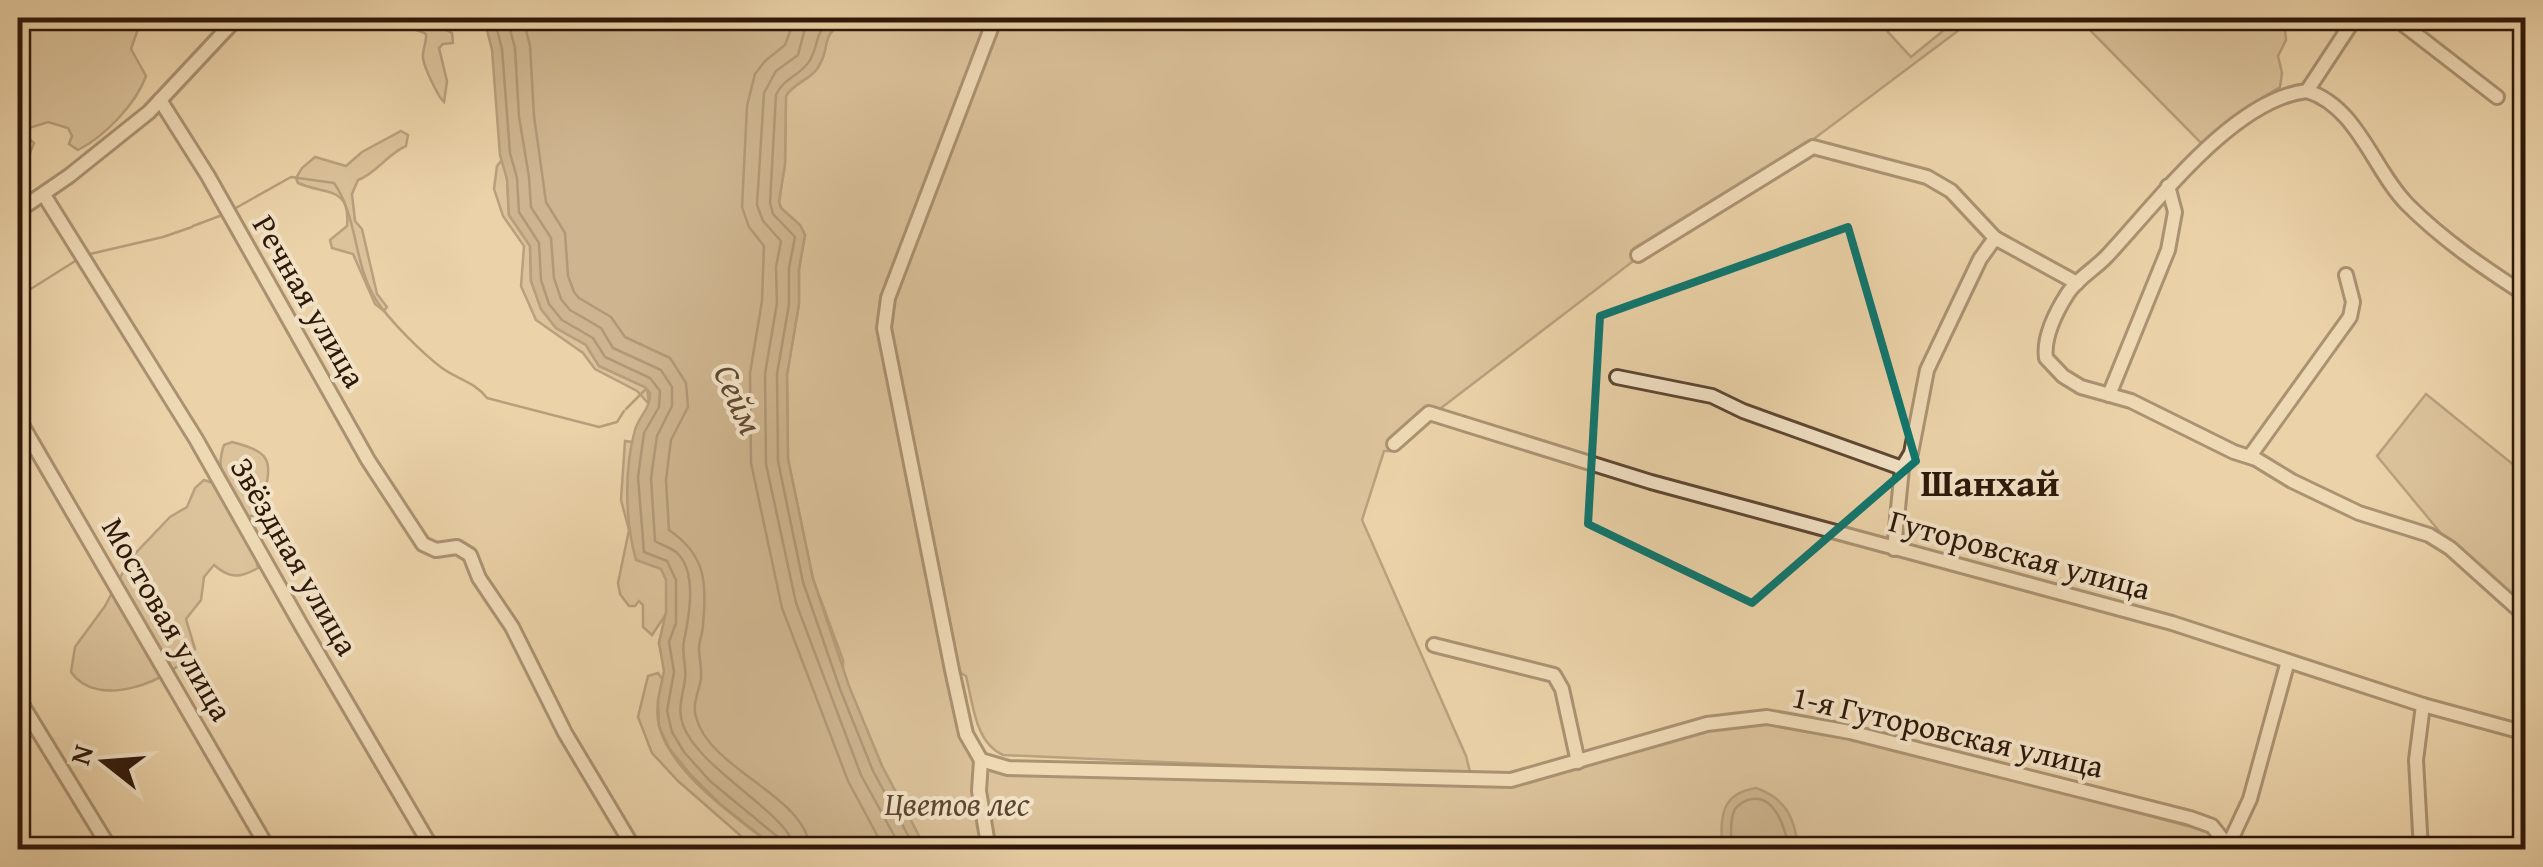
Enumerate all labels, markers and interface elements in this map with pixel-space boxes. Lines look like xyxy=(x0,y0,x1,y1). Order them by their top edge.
street label: Речная улица xyxy=(241,206,379,397)
water label: Сейм xyxy=(701,356,777,442)
street label: Звёздная улица xyxy=(219,448,371,664)
district label: Шанхай xyxy=(1920,454,2060,510)
street label: Гуторовская улица xyxy=(1884,497,2157,612)
street label: Мостовая улица xyxy=(91,509,246,730)
street label: 1-я Гуторовская улица xyxy=(1788,672,2109,790)
north arrow xyxy=(55,712,155,812)
text: N xyxy=(58,739,103,769)
park label: Цветов лес xyxy=(884,780,1031,827)

